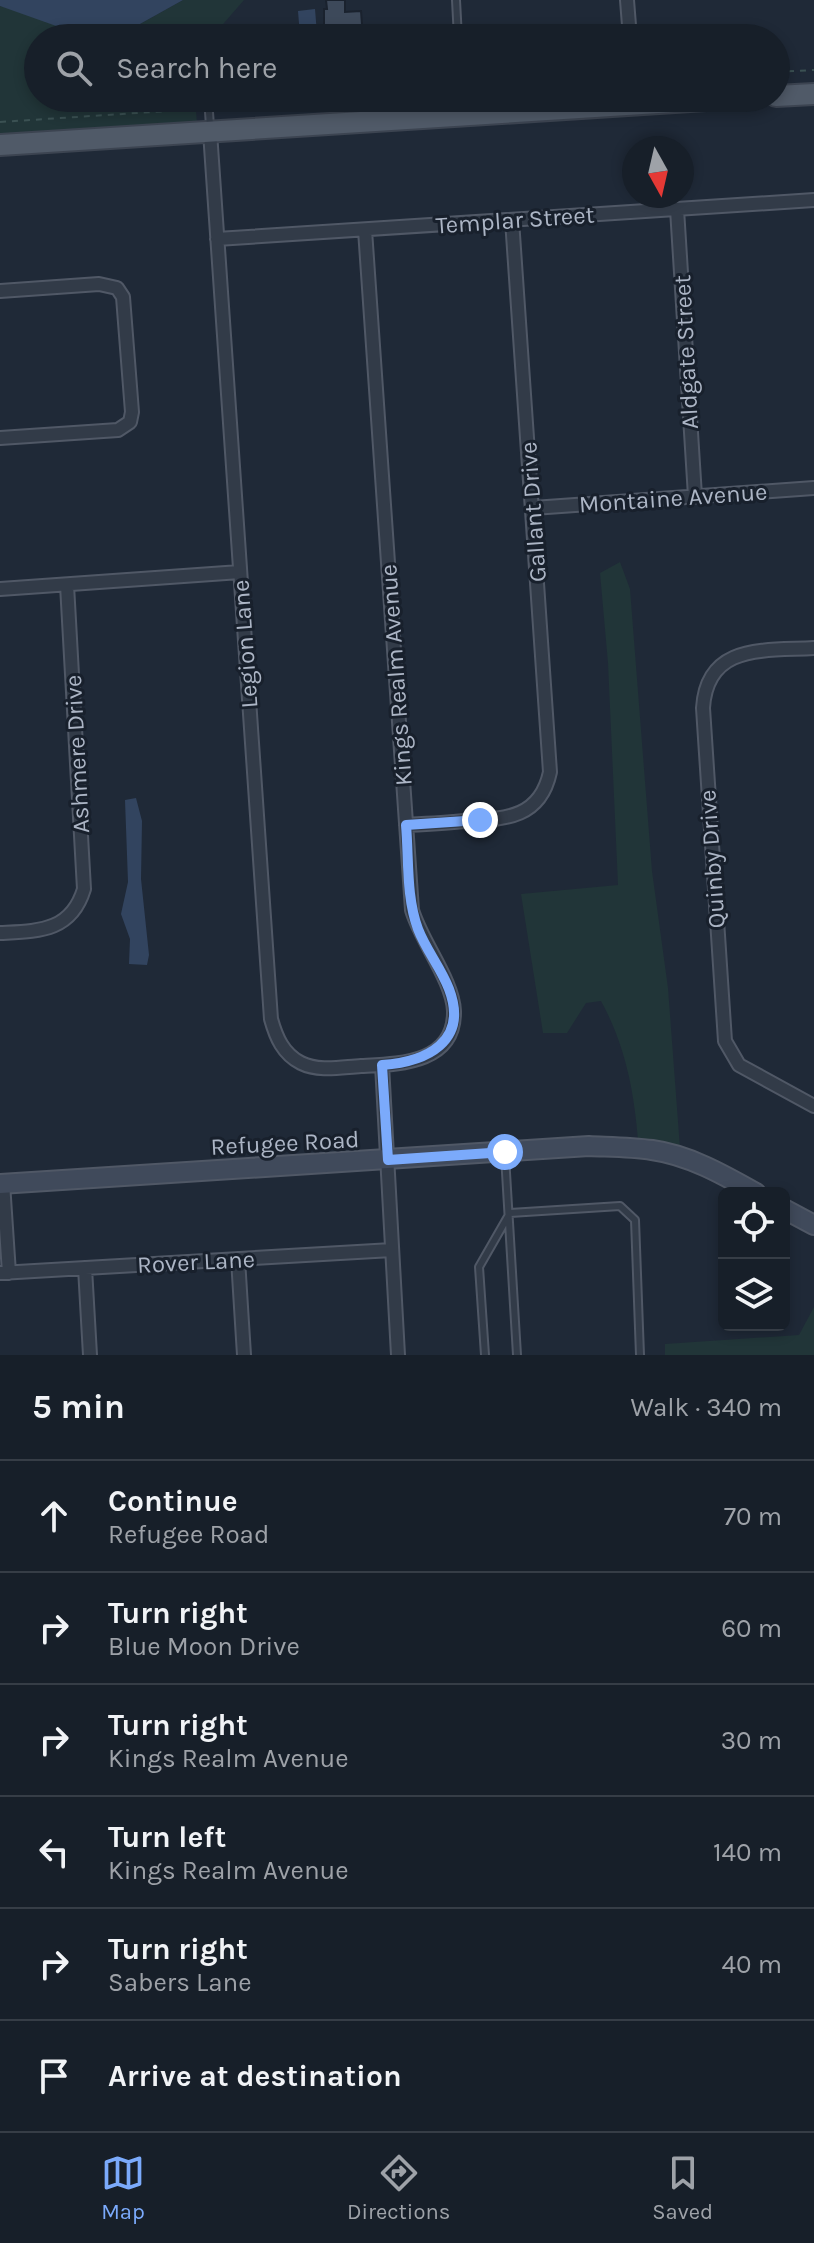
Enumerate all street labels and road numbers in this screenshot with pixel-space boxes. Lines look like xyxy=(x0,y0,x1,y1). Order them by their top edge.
street label: Templar Street xyxy=(435,200,595,240)
street label: Aldgate Street xyxy=(668,274,704,430)
street label: Gallant Drive xyxy=(514,441,552,583)
street label: Montaine Avenue xyxy=(578,477,768,519)
street label: Kings Realm Avenue xyxy=(374,563,418,787)
street label: Legion Lane xyxy=(227,579,263,709)
street label: Ashmere Drive xyxy=(59,674,95,834)
street label: Quinby Drive xyxy=(693,789,731,929)
street label: Refugee Road xyxy=(210,1125,360,1161)
street label: Rover Lane xyxy=(136,1245,256,1279)

